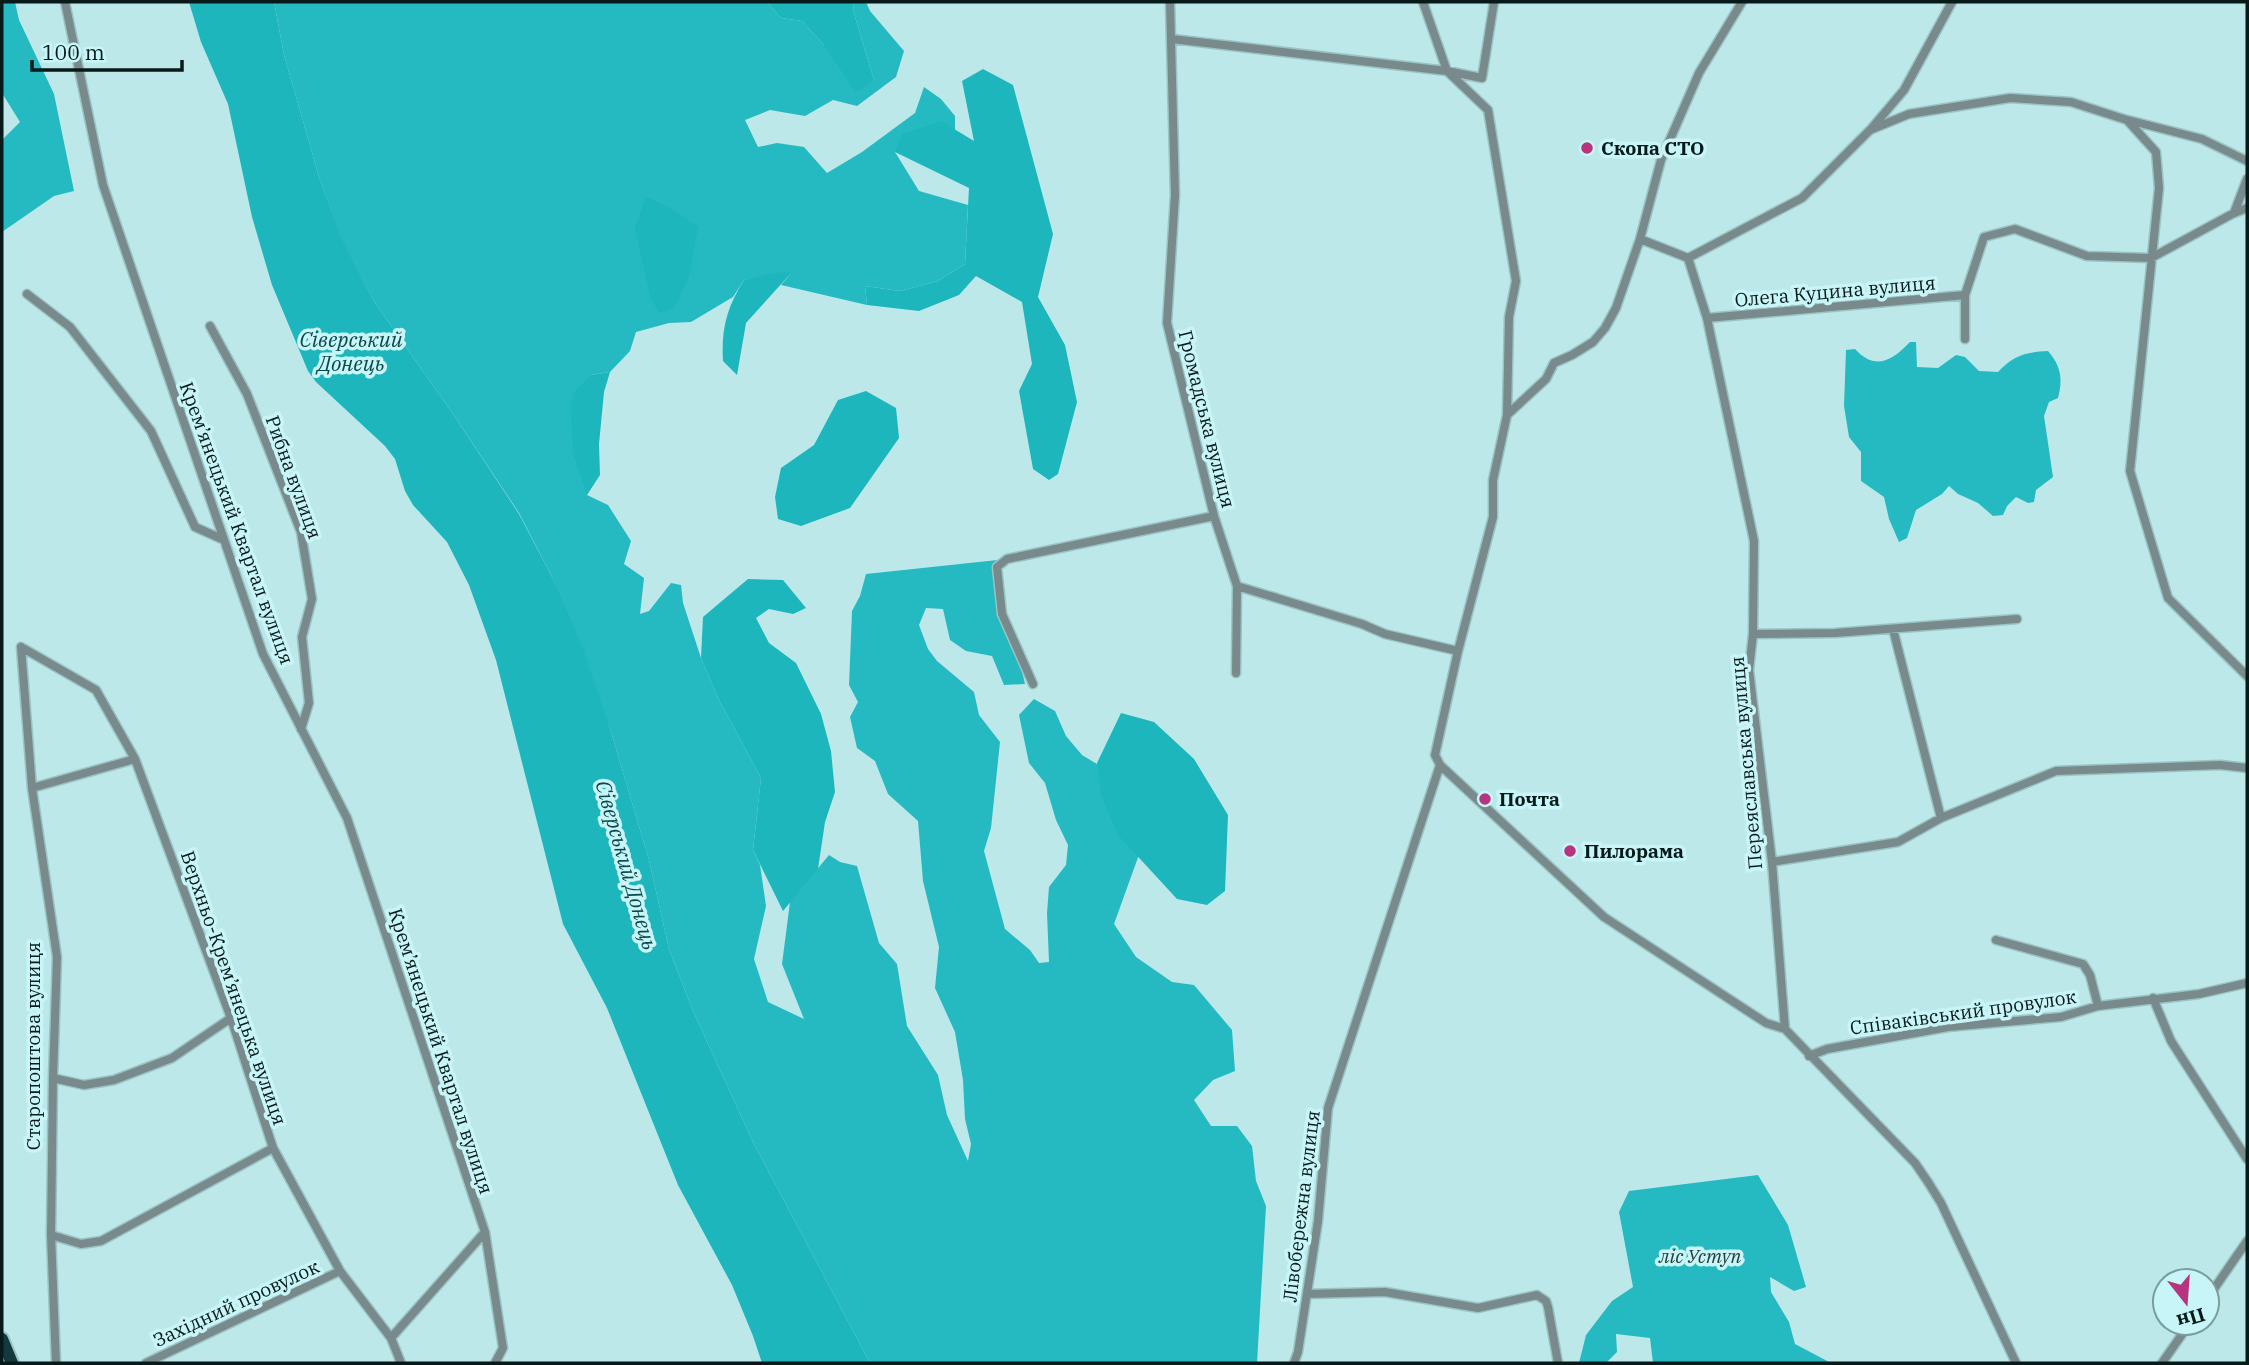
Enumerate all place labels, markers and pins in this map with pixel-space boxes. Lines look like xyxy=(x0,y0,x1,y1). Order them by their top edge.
place label: Скопа СТО xyxy=(1601,136,1704,160)
marker: Скопа СТО xyxy=(1579,140,1595,156)
place label: Почта xyxy=(1499,787,1560,811)
marker: Почта xyxy=(1477,791,1493,807)
place label: Пилорама xyxy=(1584,839,1684,863)
marker: Пилорама xyxy=(1562,843,1578,859)

